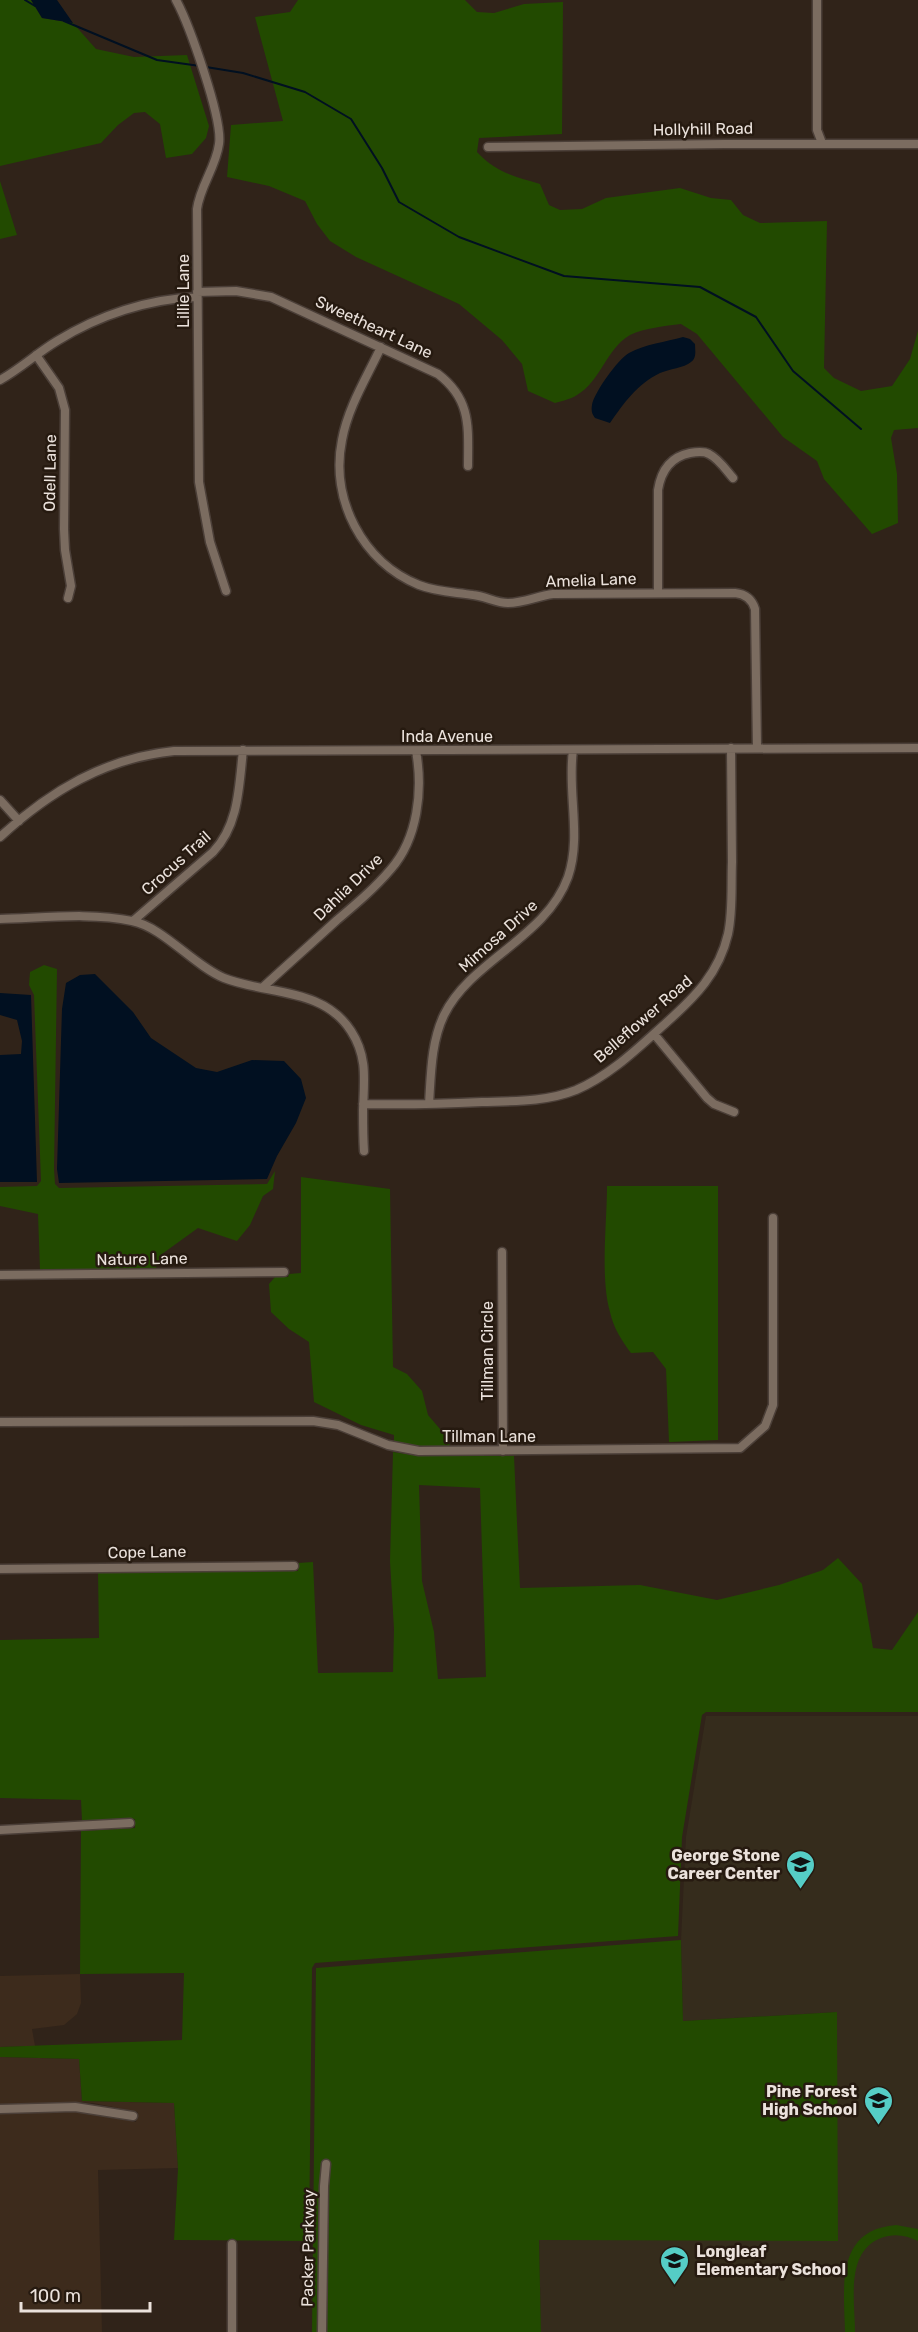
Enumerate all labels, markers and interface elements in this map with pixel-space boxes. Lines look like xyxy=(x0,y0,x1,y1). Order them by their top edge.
street label: Hollyhill Road xyxy=(653,119,753,139)
street label: Lillie Lane xyxy=(174,254,193,328)
street label: Sweetheart Lane xyxy=(312,292,436,362)
street label: Odell Lane xyxy=(40,434,60,512)
street label: Amelia Lane xyxy=(545,569,637,591)
street label: Inda Avenue xyxy=(401,727,493,746)
street label: Crocus Trail xyxy=(138,827,214,899)
street label: Dahlia Drive xyxy=(310,849,386,925)
street label: Mimosa Drive xyxy=(455,896,541,976)
street label: Belleflower Road xyxy=(590,971,696,1067)
street label: Nature Lane xyxy=(96,1249,188,1269)
street label: Tillman Circle xyxy=(478,1301,497,1401)
street label: Tillman Lane xyxy=(442,1427,536,1446)
street label: Cope Lane xyxy=(107,1542,187,1562)
place label: George Stone Career Center xyxy=(668,1846,781,1883)
school or university icon: George Stone Career Center xyxy=(785,1848,817,1890)
place label: Pine Forest High School xyxy=(762,2082,858,2119)
school or university icon: Pine Forest High School xyxy=(862,2084,894,2126)
street label: Packer Parkway xyxy=(297,2189,319,2307)
place label: Longleaf Elementary School xyxy=(696,2242,846,2279)
school or university icon: Longleaf Elementary School xyxy=(659,2244,691,2286)
scale bar xyxy=(21,2275,150,2313)
text: 100 m xyxy=(30,2285,81,2307)

